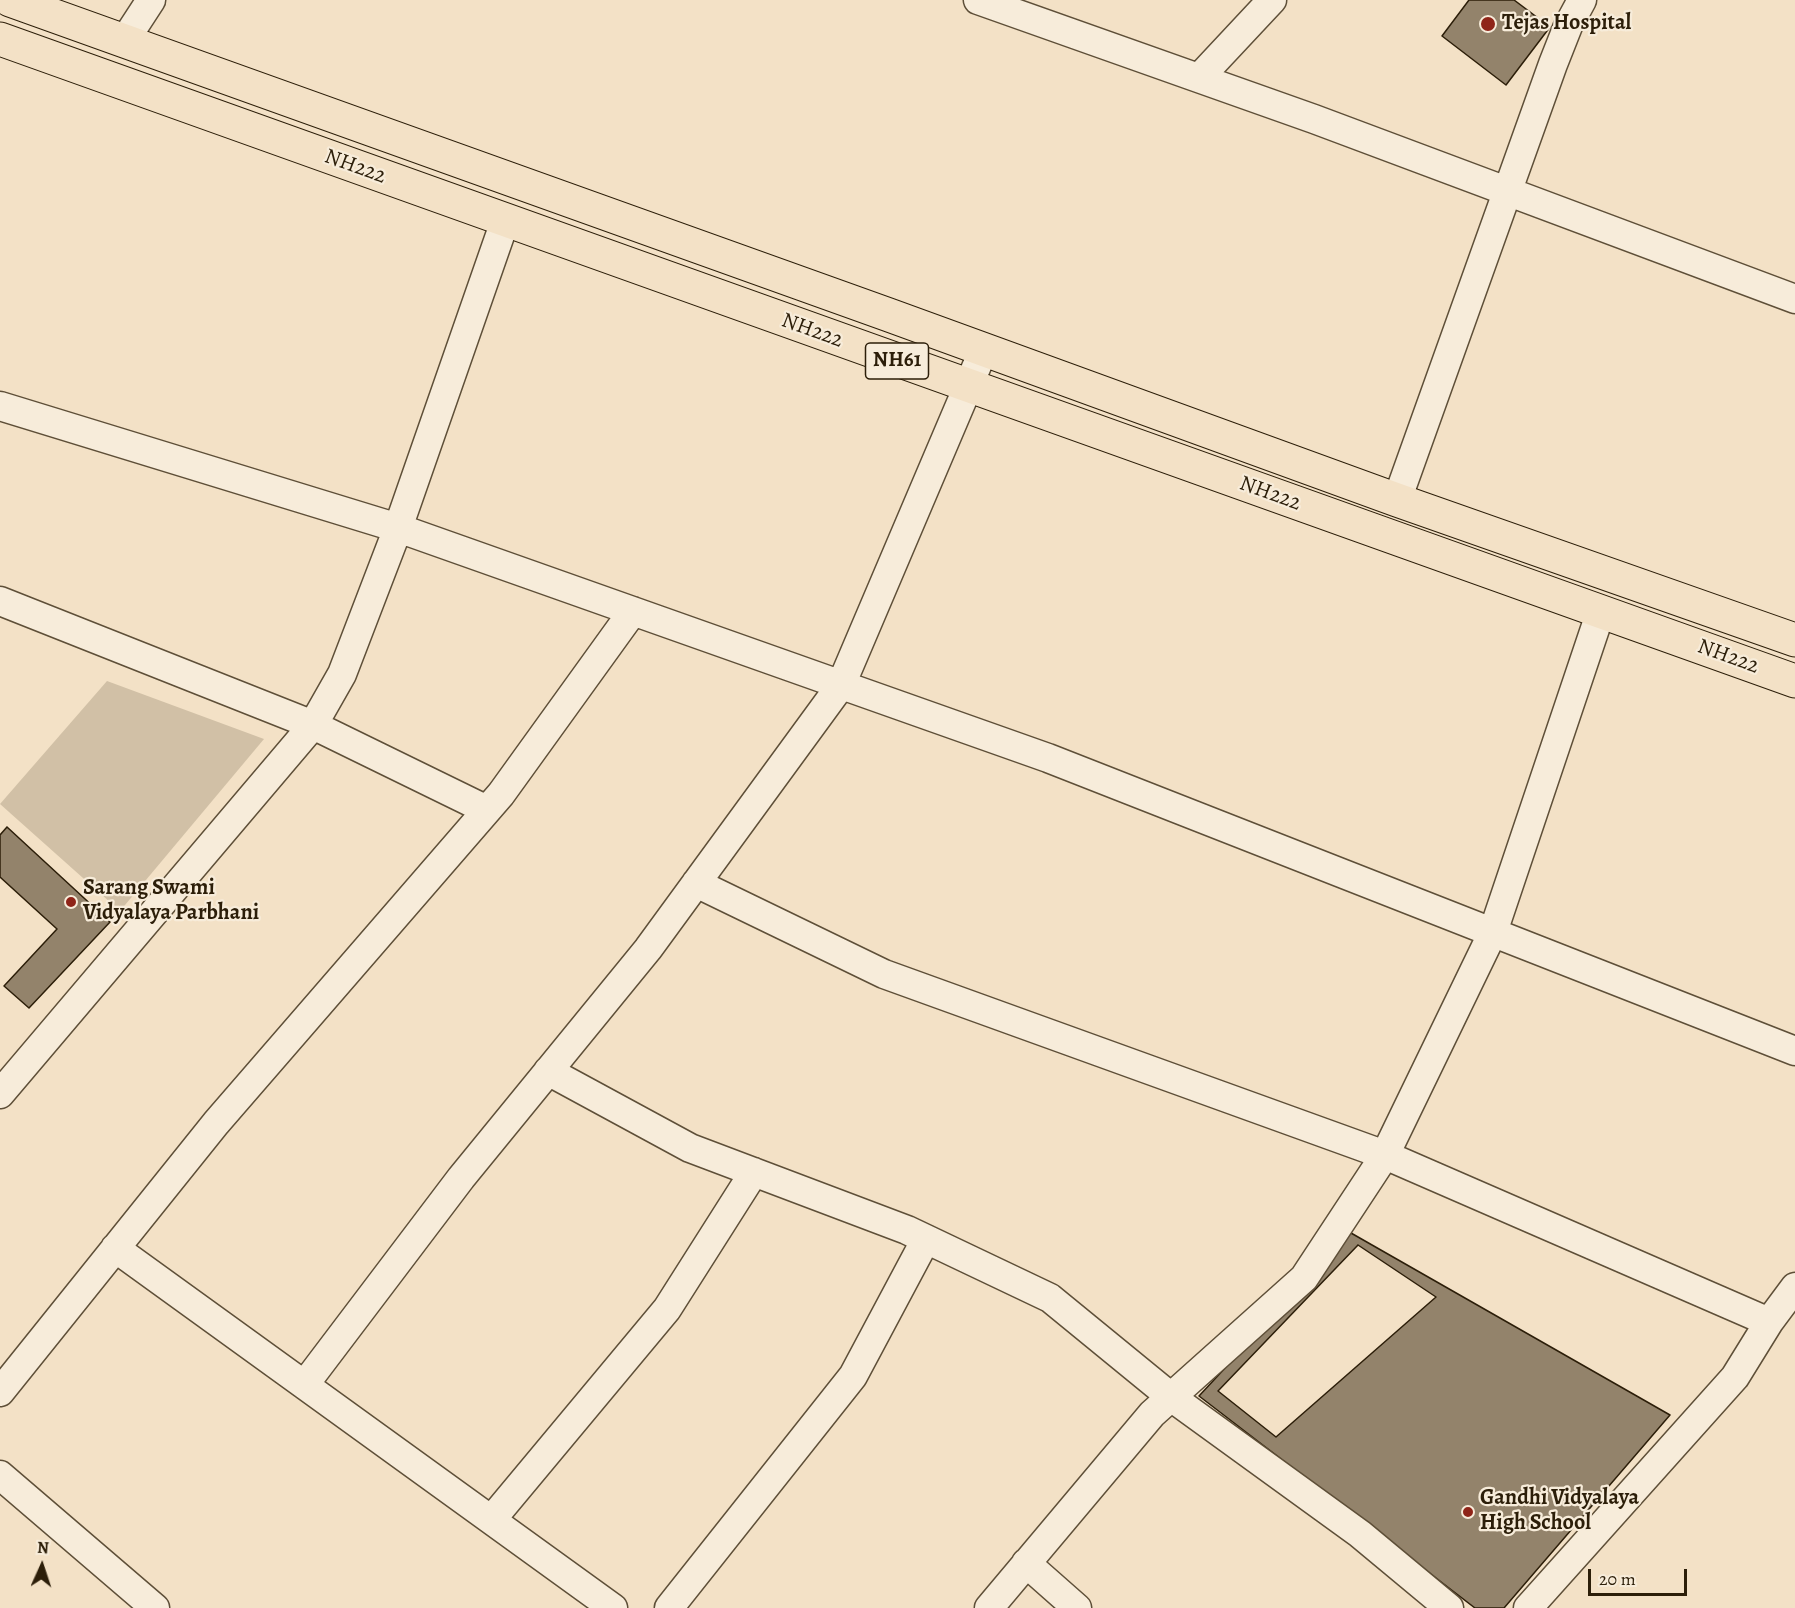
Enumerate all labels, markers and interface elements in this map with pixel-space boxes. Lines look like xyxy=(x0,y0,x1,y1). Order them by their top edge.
place label: Tejas Hospital xyxy=(1502,11,1631,37)
marker: Tejas Hospital xyxy=(1479,15,1497,33)
street label: NH222 xyxy=(321,144,389,190)
street label: NH222 xyxy=(778,308,846,354)
road number: NH61 xyxy=(866,343,928,379)
street label: NH222 xyxy=(1236,471,1304,517)
street label: NH222 xyxy=(1694,634,1762,680)
place label: Sarang Swami Vidyalaya Parbhani xyxy=(83,876,259,927)
marker: Sarang Swami Vidyalaya Parbhani xyxy=(64,895,78,909)
place label: Gandhi Vidyalaya High School xyxy=(1480,1486,1639,1538)
marker: Gandhi Vidyalaya High School xyxy=(1461,1505,1475,1519)
north arrow xyxy=(12,1536,72,1596)
text: N xyxy=(37,1537,49,1559)
scale bar xyxy=(1591,1557,1690,1595)
text: 20 m xyxy=(1599,1567,1636,1591)

